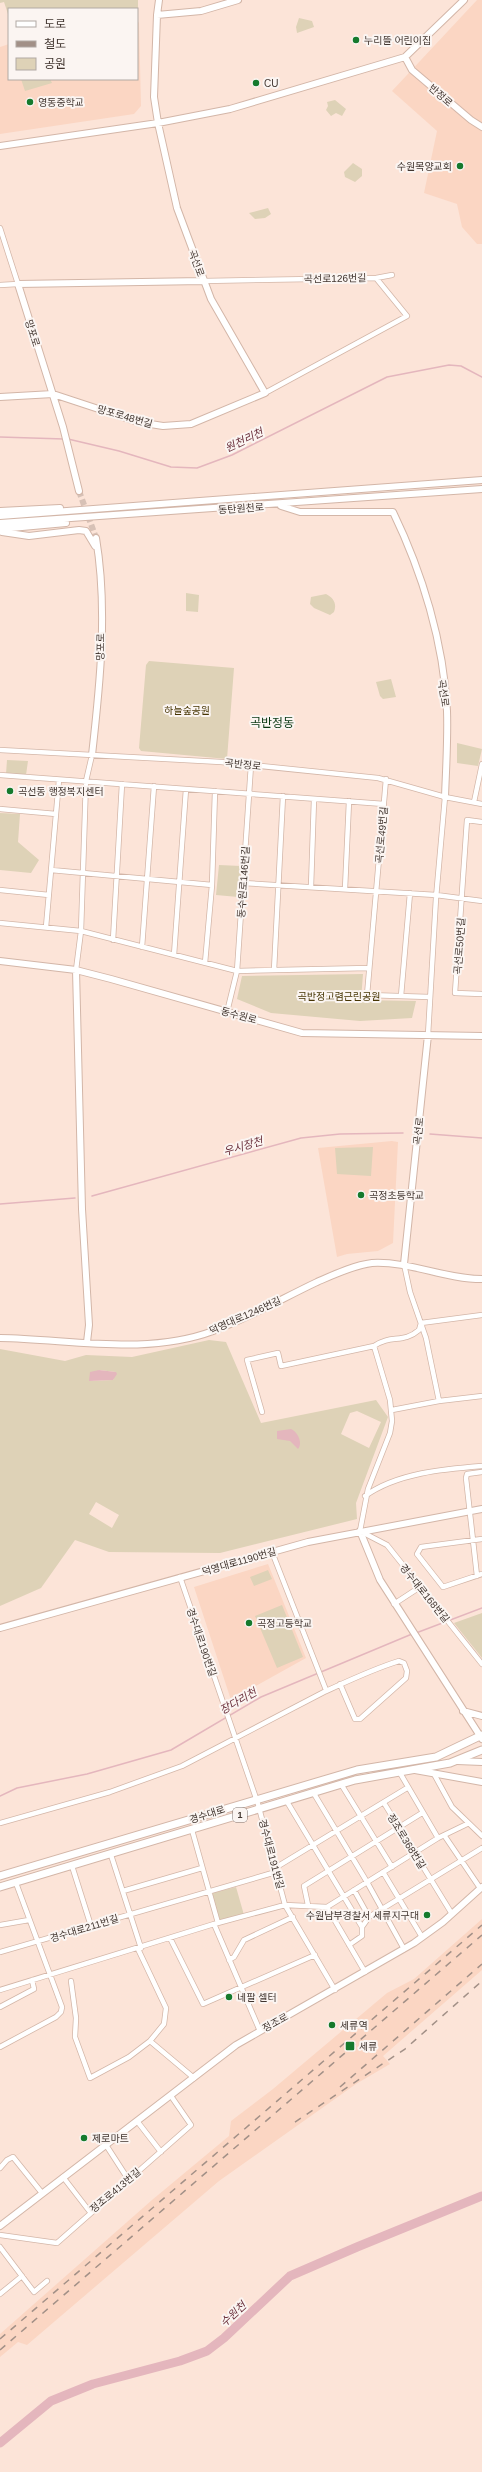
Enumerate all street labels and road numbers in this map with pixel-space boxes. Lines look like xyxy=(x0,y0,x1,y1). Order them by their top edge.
street label: 반정로 xyxy=(427,82,455,109)
street label: 곡선로 xyxy=(187,248,206,278)
street label: 곡선로126번길 xyxy=(304,272,366,285)
street label: 망포로 xyxy=(23,318,42,348)
street label: 망포로48번길 xyxy=(96,403,154,430)
street label: 동탄원천로 xyxy=(218,501,264,516)
street label: 망포로 xyxy=(95,633,106,661)
street label: 곡선로 xyxy=(436,679,451,708)
street label: 곡반정로 xyxy=(224,757,262,772)
street label: 곡선로49번길 xyxy=(374,806,389,864)
street label: 동수원로146번길 xyxy=(236,846,251,918)
street label: 곡선로50번길 xyxy=(452,917,467,975)
street label: 동수원로 xyxy=(220,1005,258,1026)
street label: 곡선로 xyxy=(412,1117,425,1145)
street label: 덕영대로1246번길 xyxy=(208,1295,283,1336)
street label: 덕영대로1190번길 xyxy=(201,1546,278,1577)
street label: 경수대로168번길 xyxy=(398,1562,452,1625)
street label: 경수대로190번길 xyxy=(185,1606,218,1678)
street label: 경수대로 xyxy=(188,1804,226,1825)
road number: 1 xyxy=(233,1808,247,1822)
street label: 정조로368번길 xyxy=(385,1812,428,1871)
street label: 경수대로191번길 xyxy=(257,1818,286,1890)
street label: 경수대로211번길 xyxy=(49,1913,120,1944)
street label: 정조로 xyxy=(261,2011,290,2034)
street label: 정조로413번길 xyxy=(88,2166,143,2215)

